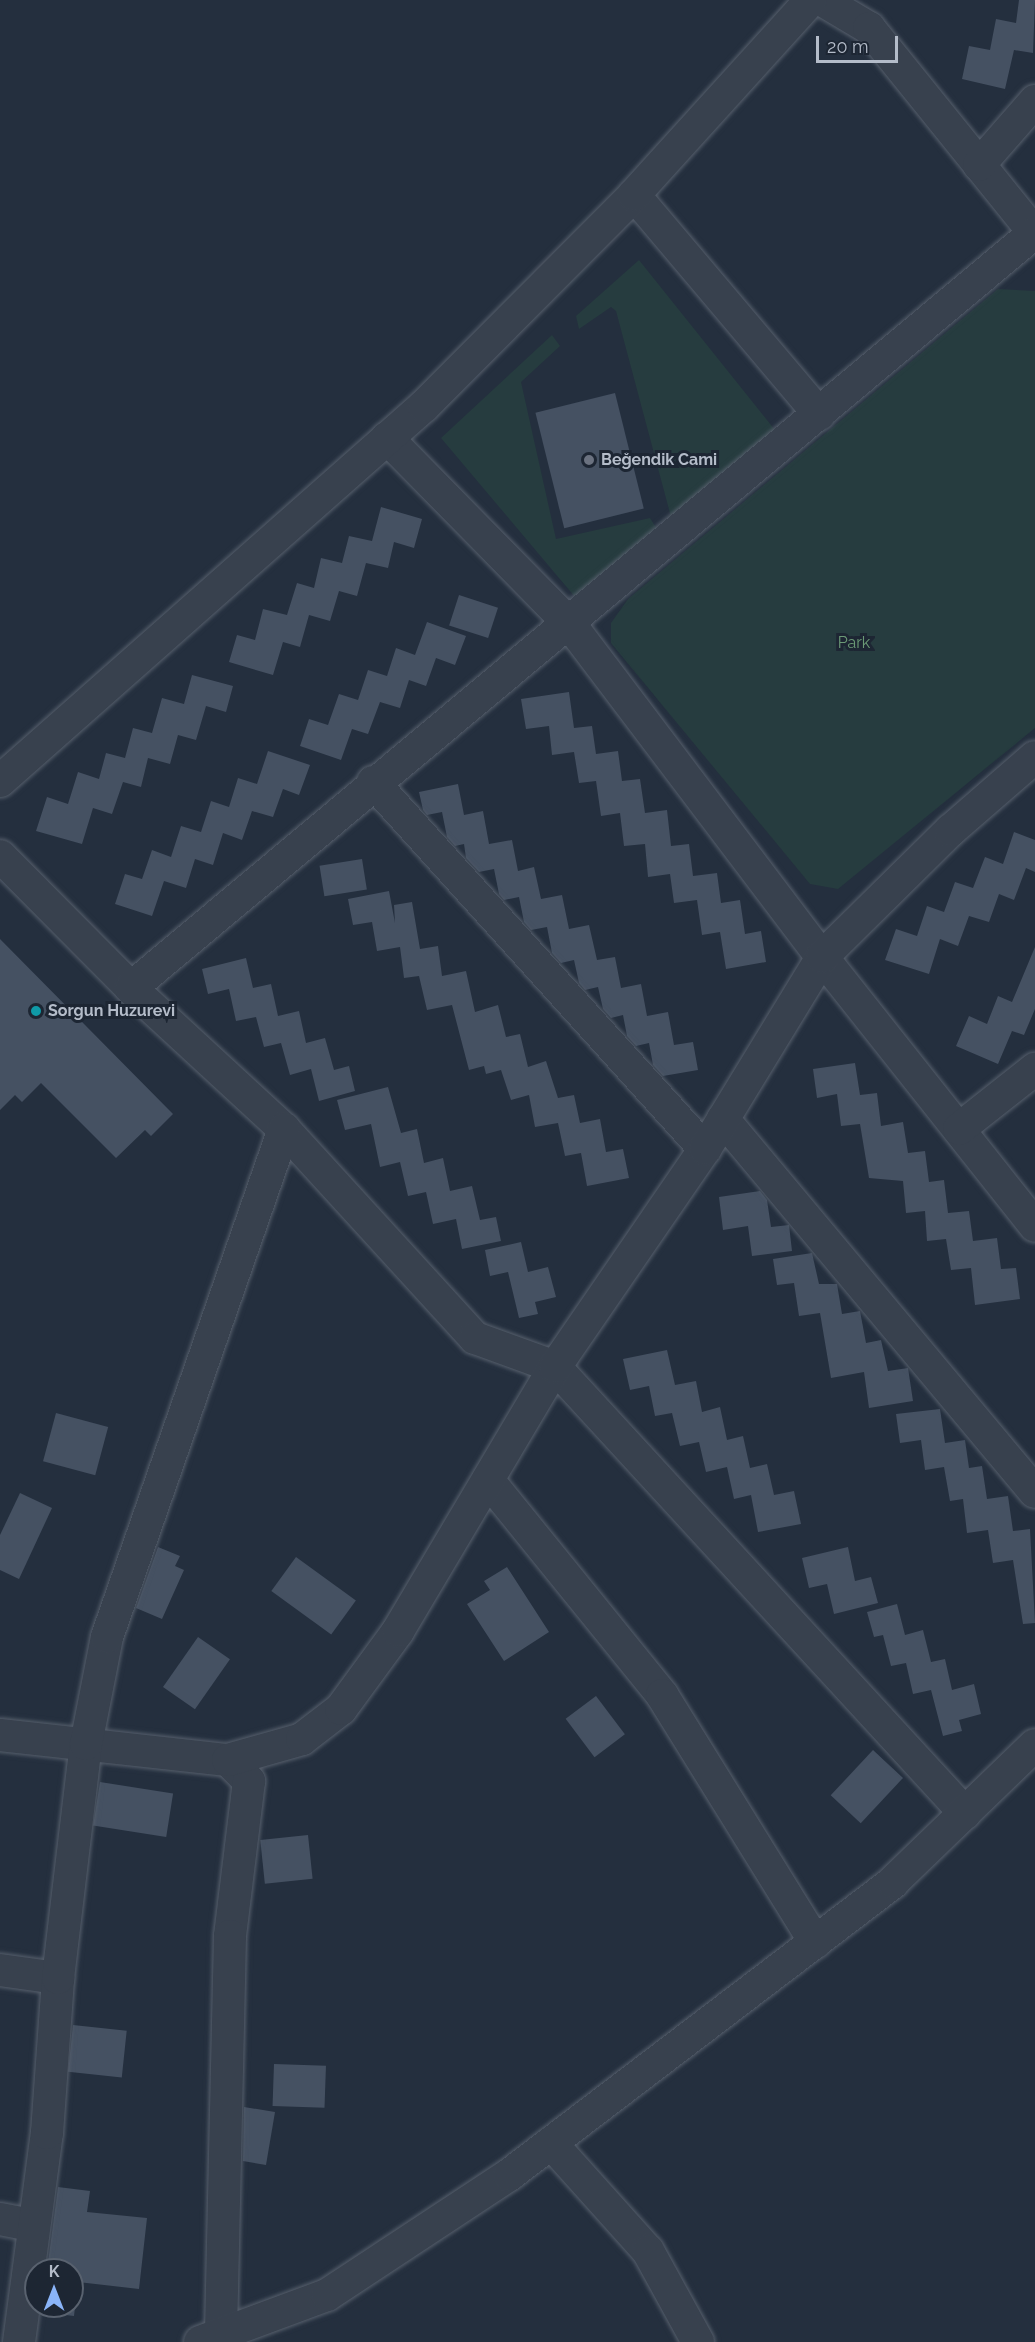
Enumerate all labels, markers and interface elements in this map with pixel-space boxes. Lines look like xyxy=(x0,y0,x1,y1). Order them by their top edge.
scale bar xyxy=(819,24,902,62)
text: 20 m xyxy=(827,36,869,57)
place label: Beğendik Cami xyxy=(601,450,717,470)
marker: Beğendik Cami xyxy=(582,453,596,467)
park label: Park xyxy=(838,633,870,653)
place label: Sorgun Huzurevi xyxy=(48,1001,175,1021)
marker: Sorgun Huzurevi xyxy=(29,1004,43,1018)
north arrow xyxy=(24,2258,84,2318)
text: K xyxy=(49,2262,59,2281)

